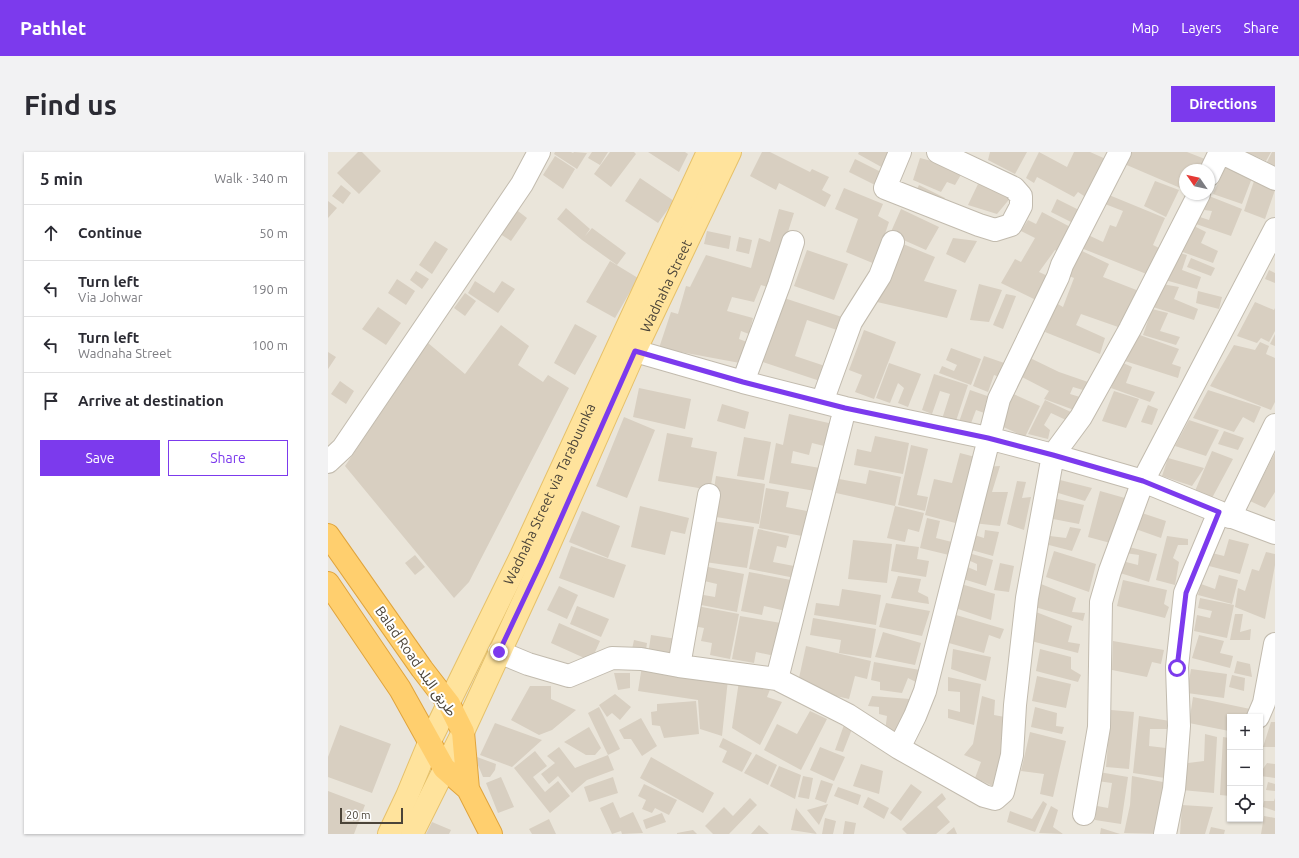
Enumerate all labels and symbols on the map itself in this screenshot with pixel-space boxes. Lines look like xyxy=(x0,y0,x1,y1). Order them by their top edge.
north arrow xyxy=(1179,164,1215,200)
street label: Wadnaha Street xyxy=(637,237,695,335)
street label: Wadnaha Street via Tarabuunka xyxy=(500,401,599,587)
street label: Balad Road طريق البلد xyxy=(370,603,460,720)
route end xyxy=(490,643,508,661)
route start xyxy=(1168,659,1186,677)
scale bar xyxy=(340,806,403,825)

